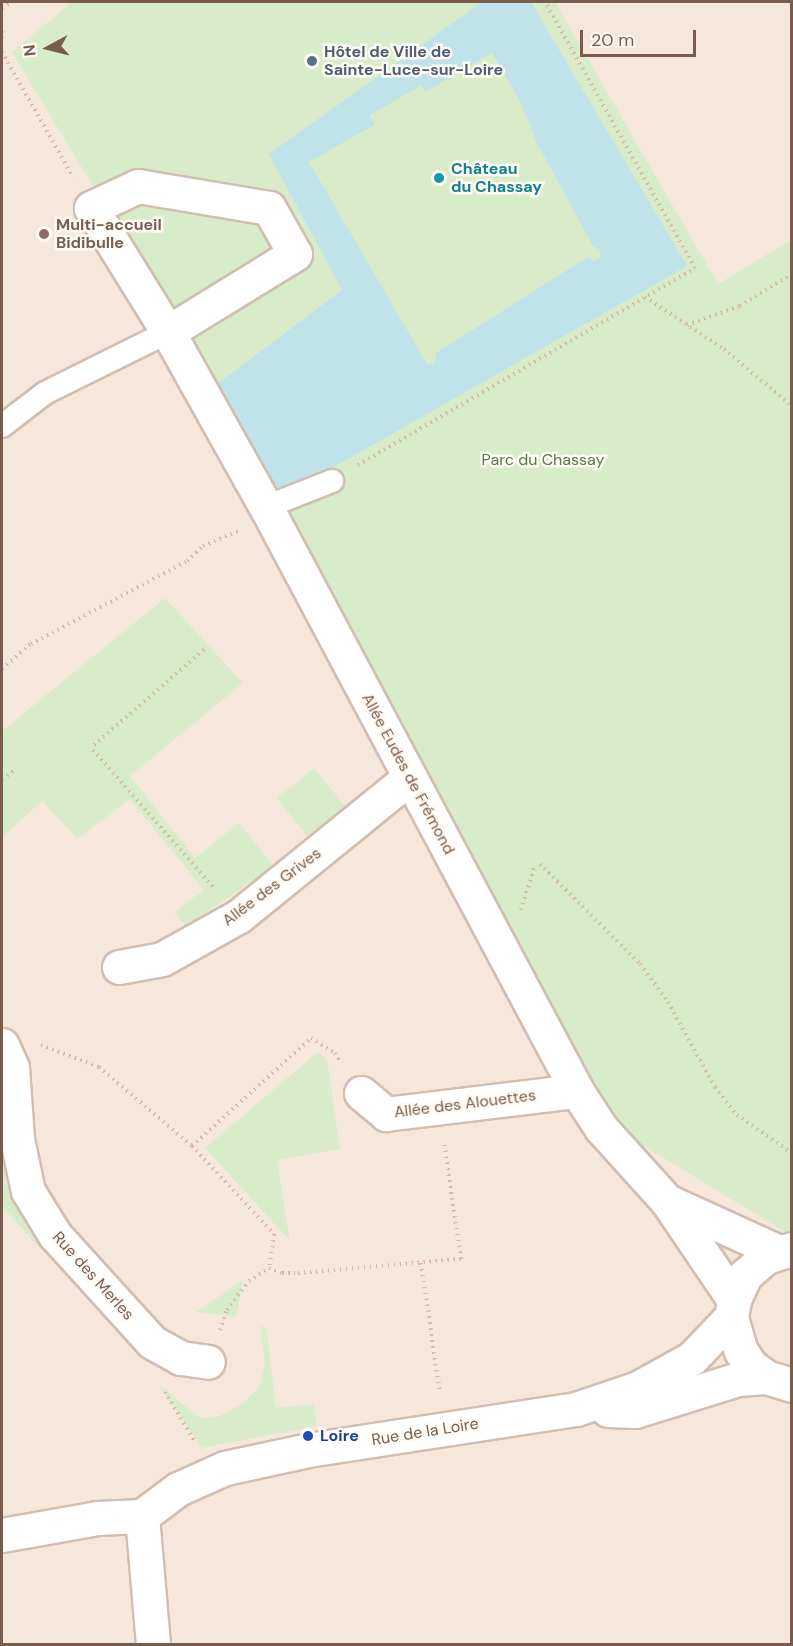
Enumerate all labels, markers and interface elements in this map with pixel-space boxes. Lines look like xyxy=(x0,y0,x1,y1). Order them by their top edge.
north arrow xyxy=(18,18,78,78)
scale bar xyxy=(583,18,698,56)
text: 20 m xyxy=(591,28,634,52)
place label: Hôtel de Ville de Sainte-Luce-sur-Loire xyxy=(324,42,503,80)
text: N xyxy=(19,43,41,57)
marker: Hôtel de Ville de Sainte-Luce-sur-Loire xyxy=(305,54,319,68)
place label: Château du Chassay xyxy=(451,159,542,197)
marker: Château du Chassay xyxy=(432,171,446,185)
place label: Multi-accueil Bidibulle xyxy=(56,215,162,253)
marker: Multi-accueil Bidibulle xyxy=(37,227,51,241)
park label: Parc du Chassay xyxy=(482,450,604,470)
street label: Allée Eudes de Frémond xyxy=(357,690,459,858)
street label: Allée des Grives xyxy=(219,844,325,930)
street label: Allée des Alouettes xyxy=(393,1086,537,1122)
street label: Rue des Merles xyxy=(48,1228,138,1324)
street label: Rue de la Loire xyxy=(370,1414,480,1450)
place label: Loire xyxy=(320,1426,359,1446)
marker: Loire xyxy=(301,1429,315,1443)

